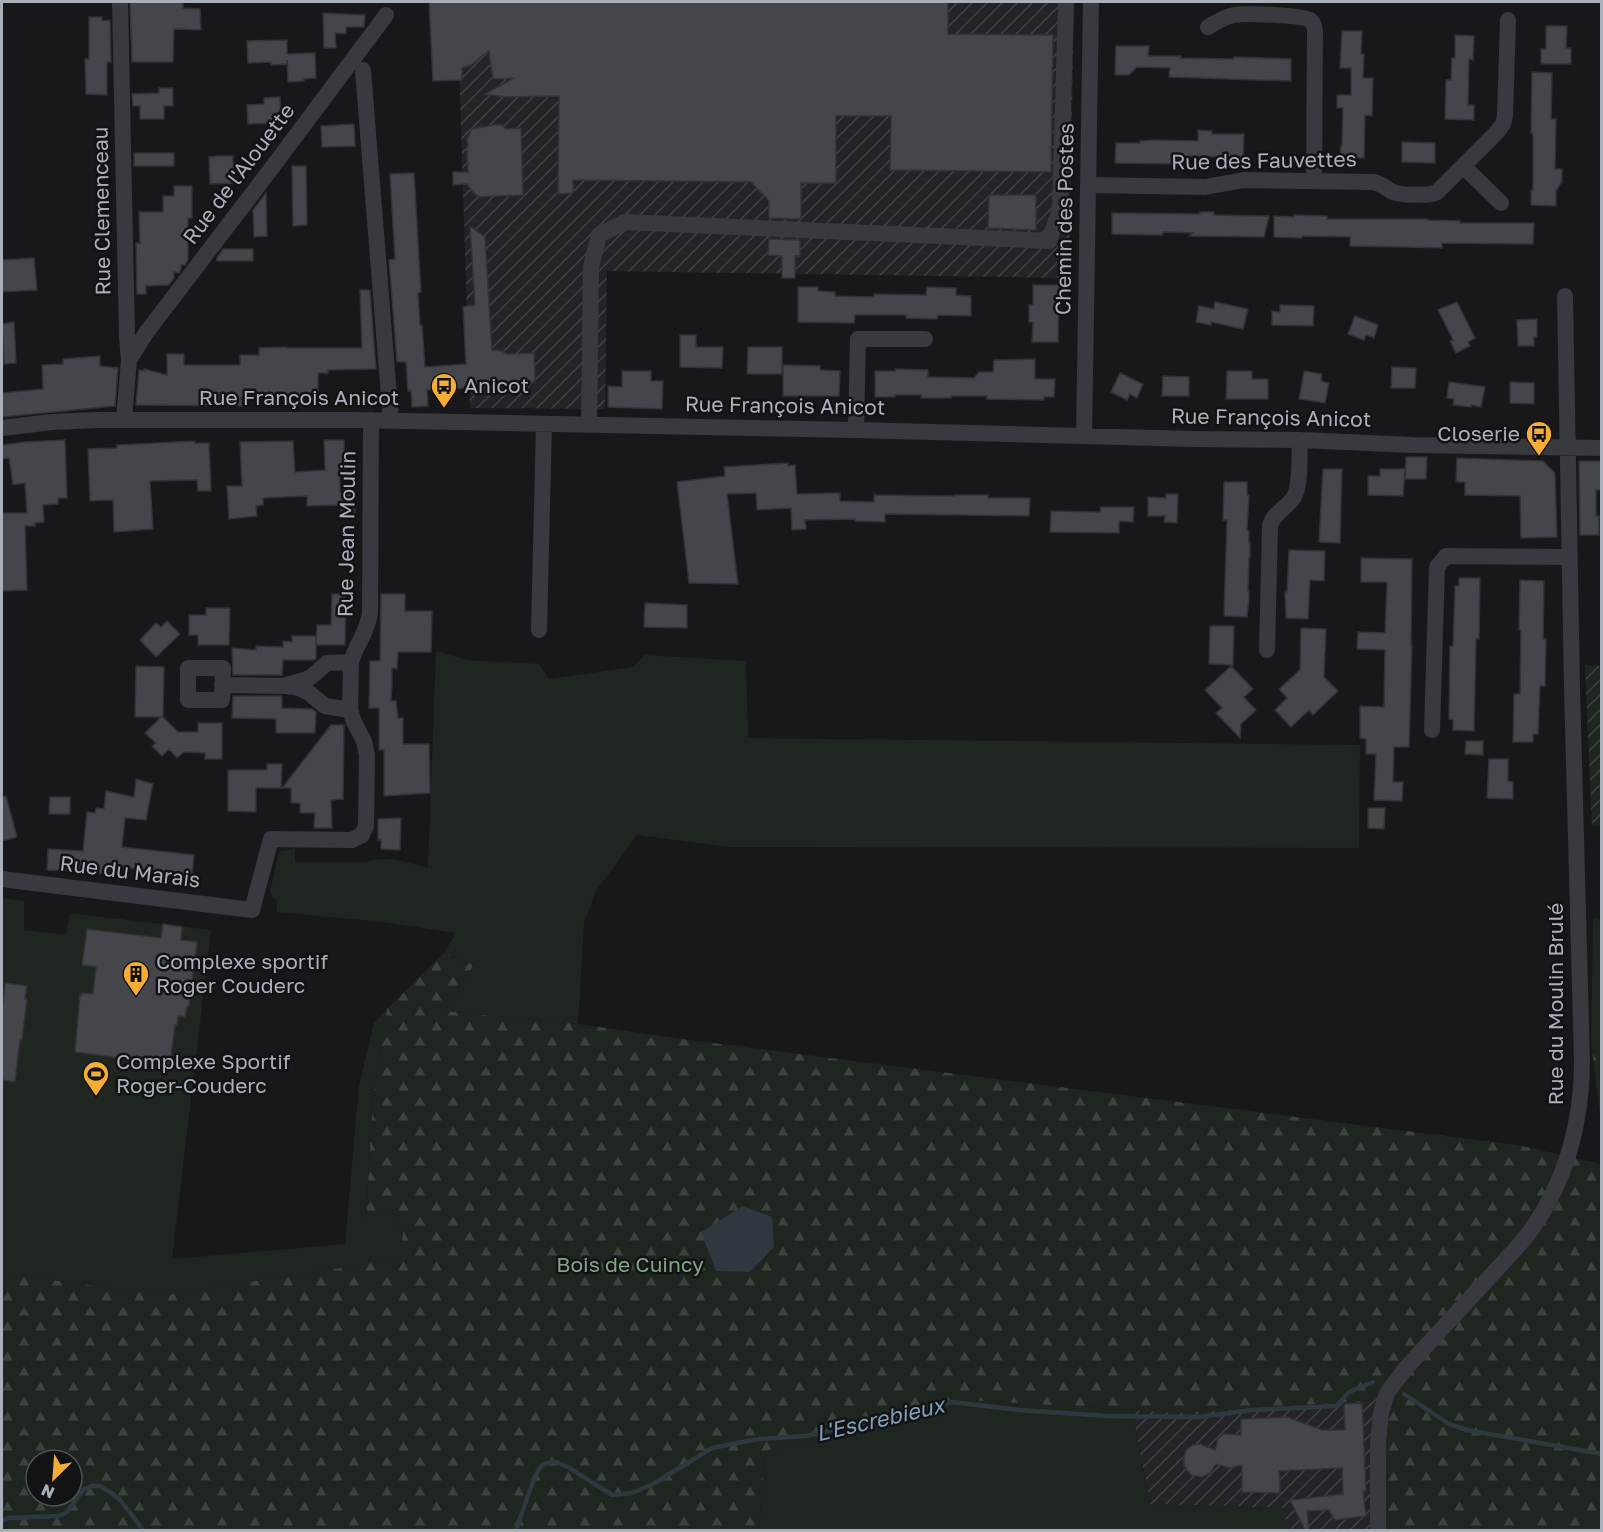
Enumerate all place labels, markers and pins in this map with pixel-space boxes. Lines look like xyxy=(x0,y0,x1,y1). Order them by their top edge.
bus stop icon: Anicot xyxy=(429,371,459,409)
place label: Anicot xyxy=(464,372,529,398)
bus stop icon: Closerie xyxy=(1524,419,1554,457)
place label: Closerie xyxy=(1437,420,1520,446)
place label: Complexe sportif Roger Couderc xyxy=(156,948,328,998)
building icon: Complexe sportif Roger Couderc xyxy=(121,959,151,997)
place label: Complexe Sportif Roger-Couderc xyxy=(116,1048,291,1098)
sports icon: Complexe Sportif Roger-Couderc xyxy=(81,1059,111,1097)

